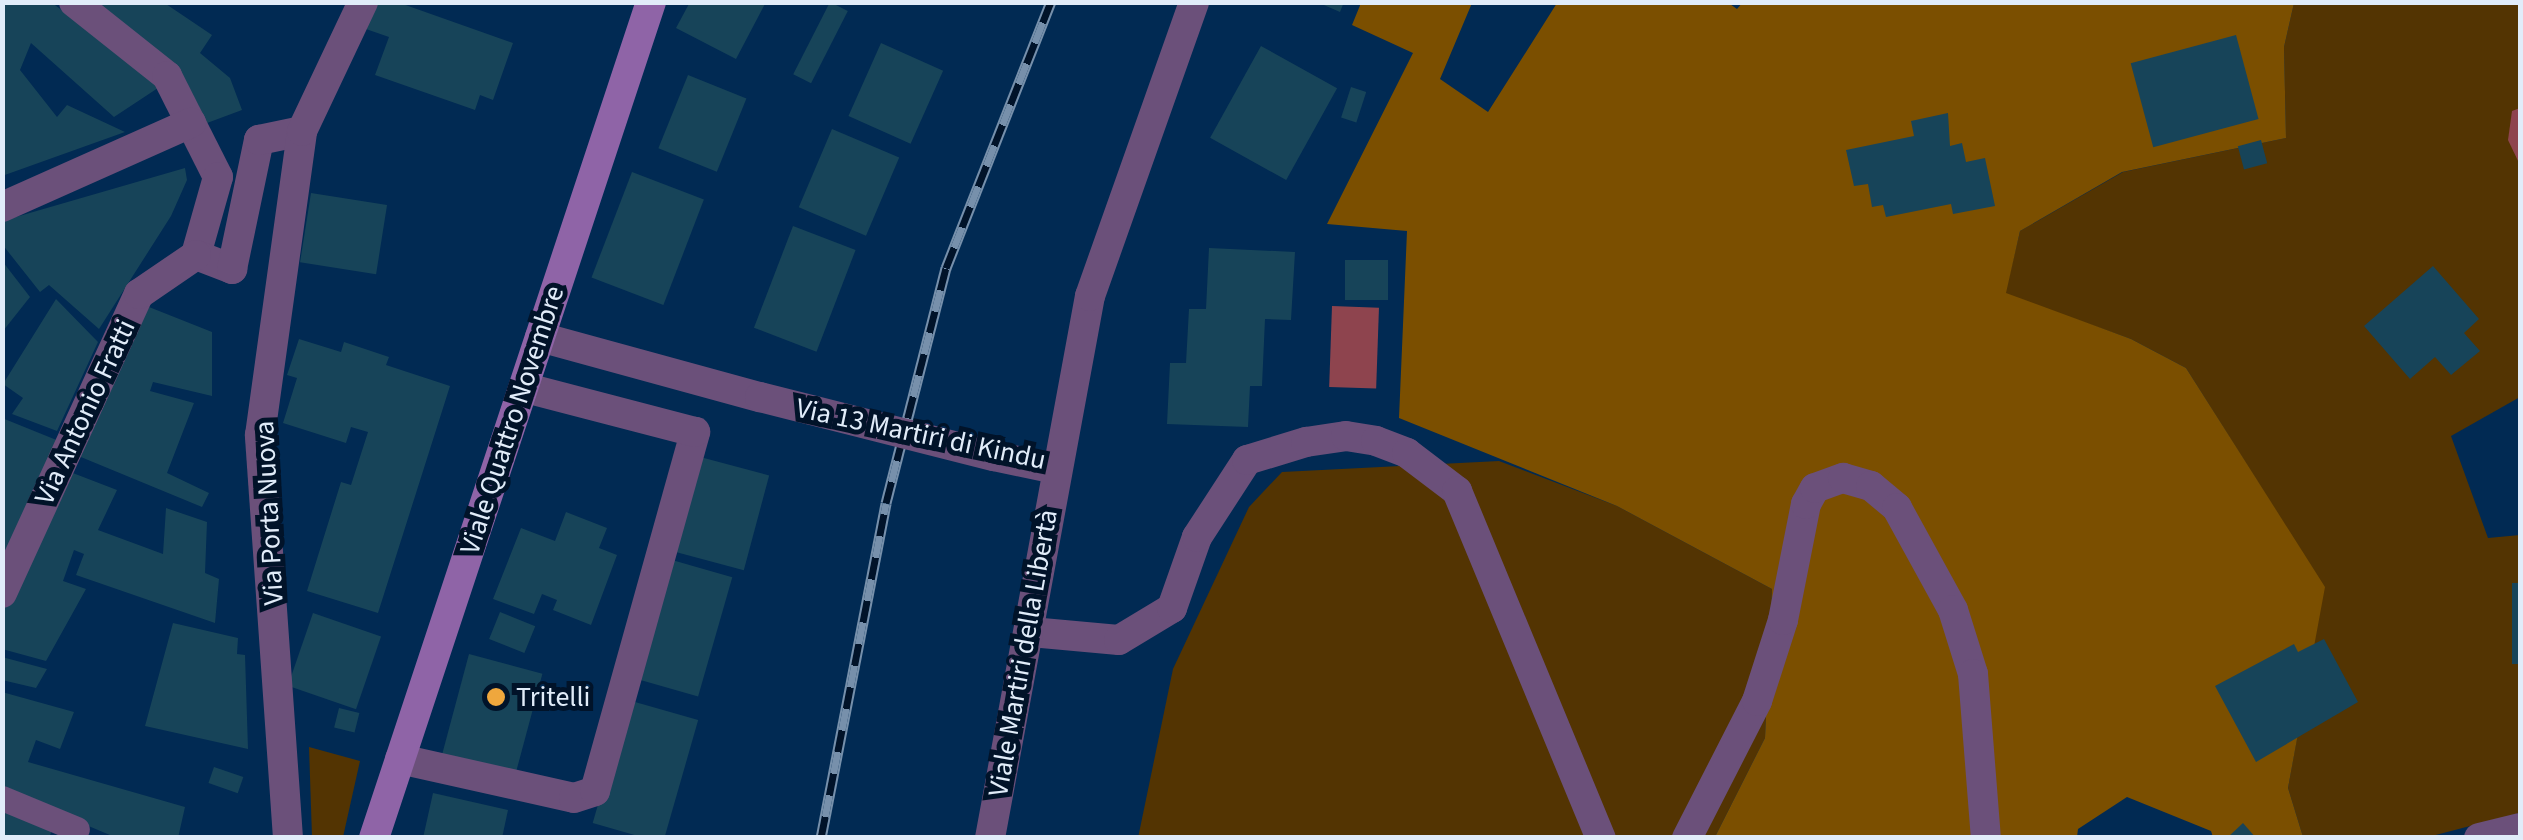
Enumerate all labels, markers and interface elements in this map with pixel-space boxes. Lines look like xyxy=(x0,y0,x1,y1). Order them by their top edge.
street label: Viale Quattro Novembre xyxy=(453,282,571,558)
street label: Via Antonio Fratti xyxy=(27,314,143,510)
street label: Via 13 Martiri di Kindu xyxy=(793,391,1049,477)
street label: Via Porta Nuova xyxy=(247,420,291,606)
street label: Viale Martiri della Libertà xyxy=(981,507,1065,799)
place label: Tritelli xyxy=(516,680,590,714)
marker: Tritelli xyxy=(485,686,507,708)

